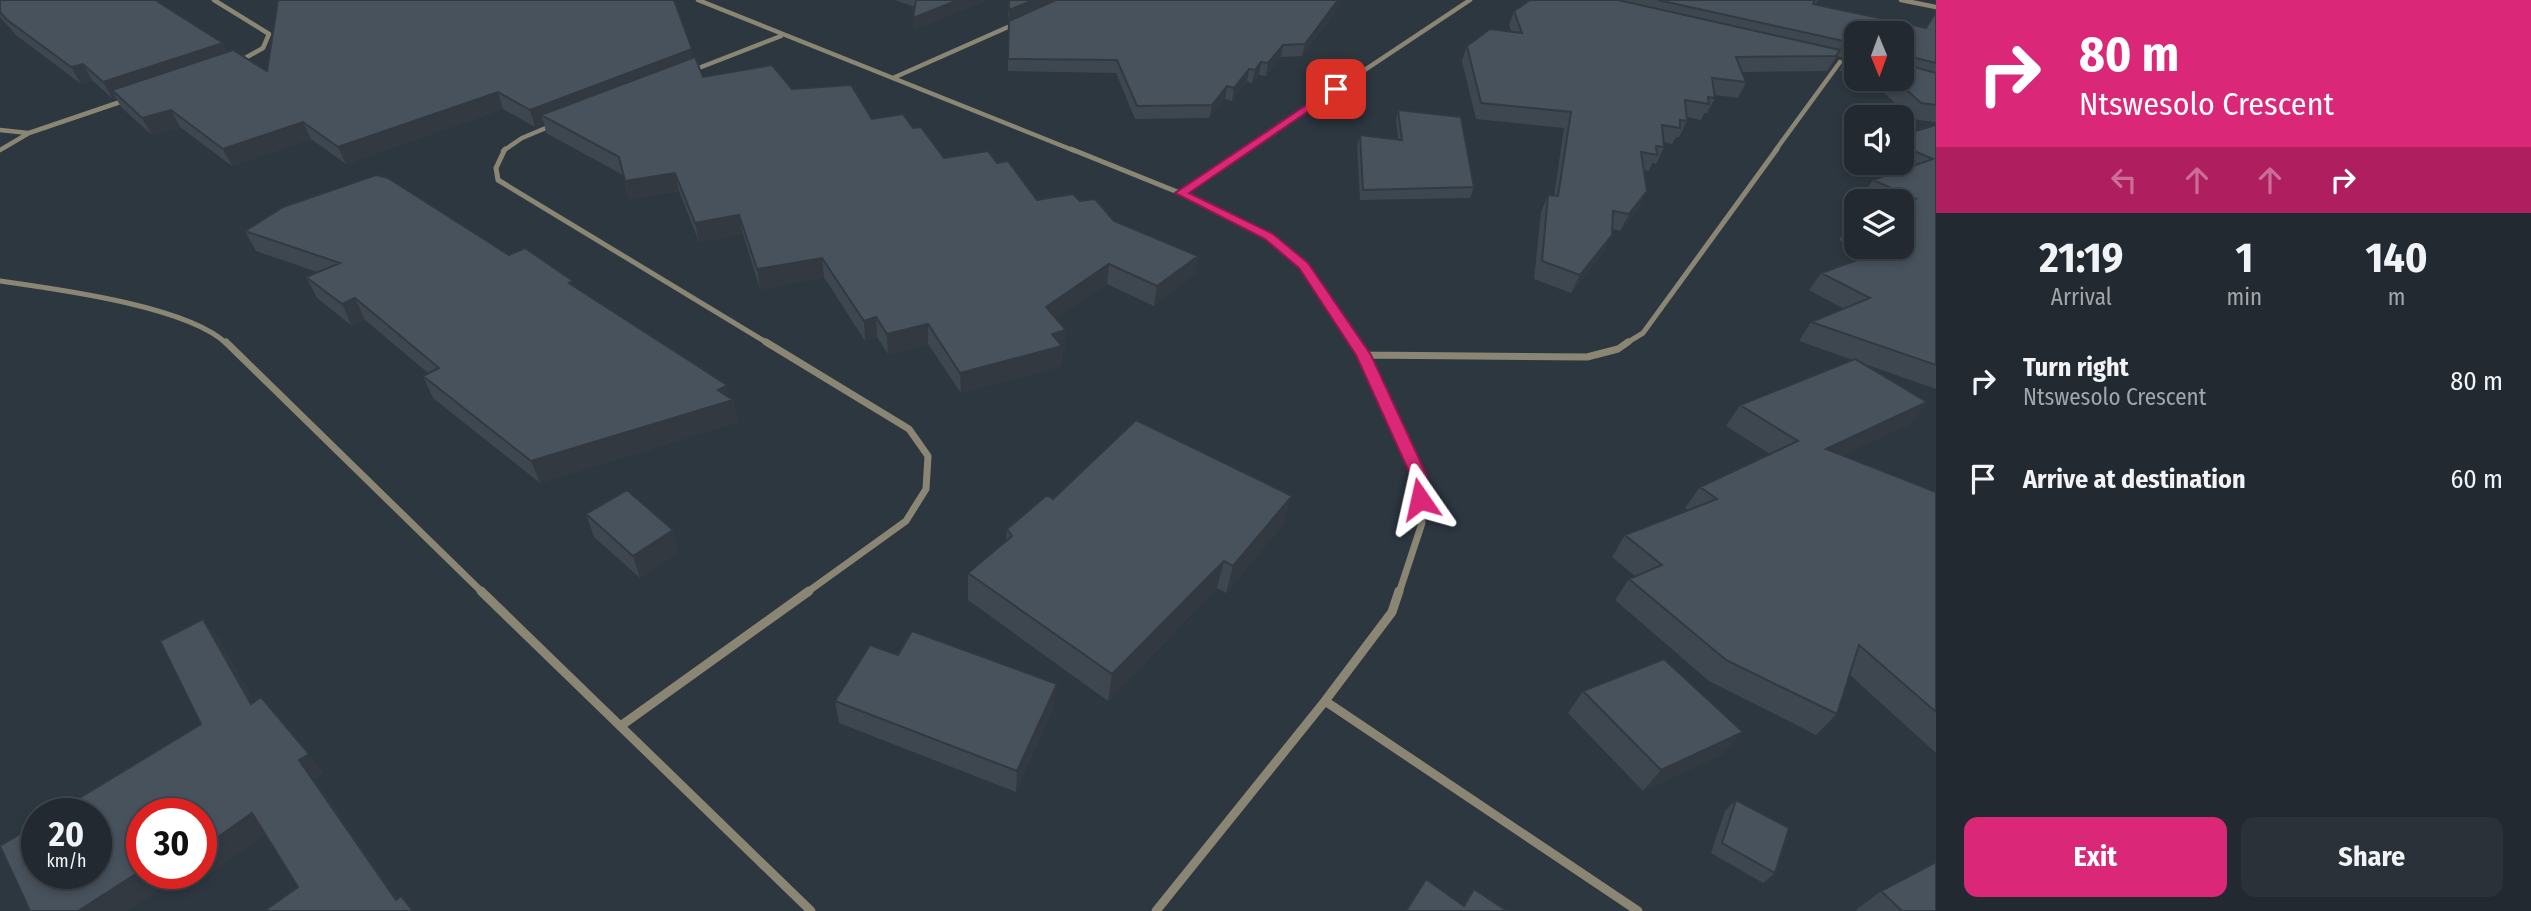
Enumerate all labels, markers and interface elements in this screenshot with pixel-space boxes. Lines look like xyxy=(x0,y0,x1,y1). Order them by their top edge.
north arrow xyxy=(1844,21,1914,91)
map controls xyxy=(1844,21,1914,259)
text: 80 m xyxy=(2079,25,2179,84)
icon: right xyxy=(1964,28,2055,119)
pin xyxy=(1306,59,1366,119)
icon: arrive xyxy=(1317,70,1355,108)
text: Ntswesolo Crescent xyxy=(2079,85,2334,123)
button: sound xyxy=(1844,105,1914,175)
icon: left xyxy=(2105,161,2143,199)
icon: ahead xyxy=(2178,161,2216,199)
icon: ahead xyxy=(2251,161,2289,199)
icon: right xyxy=(2324,161,2362,199)
button: layers xyxy=(1844,189,1914,259)
text: 21:19 xyxy=(2039,233,2123,283)
text: 1 xyxy=(2236,233,2253,283)
text: 140 xyxy=(2365,233,2428,283)
text: Arrival xyxy=(2051,283,2112,311)
text: min xyxy=(2227,283,2262,311)
text: m xyxy=(2388,283,2405,311)
text: Turn right xyxy=(2023,352,2129,383)
icon: right xyxy=(1964,362,2002,400)
text: 80 m xyxy=(2450,366,2503,397)
text: Ntswesolo Crescent xyxy=(2023,383,2206,411)
icon: arrive xyxy=(1964,460,2002,498)
position arrow xyxy=(1383,462,1457,536)
text: Arrive at destination xyxy=(2023,464,2246,495)
text: 60 m xyxy=(2450,464,2503,495)
speed limit sign: 30 xyxy=(126,798,217,889)
text: 20 xyxy=(49,813,84,855)
button: Exit xyxy=(1964,817,2227,897)
button: Share xyxy=(2241,817,2503,897)
text: km/h xyxy=(46,850,87,872)

